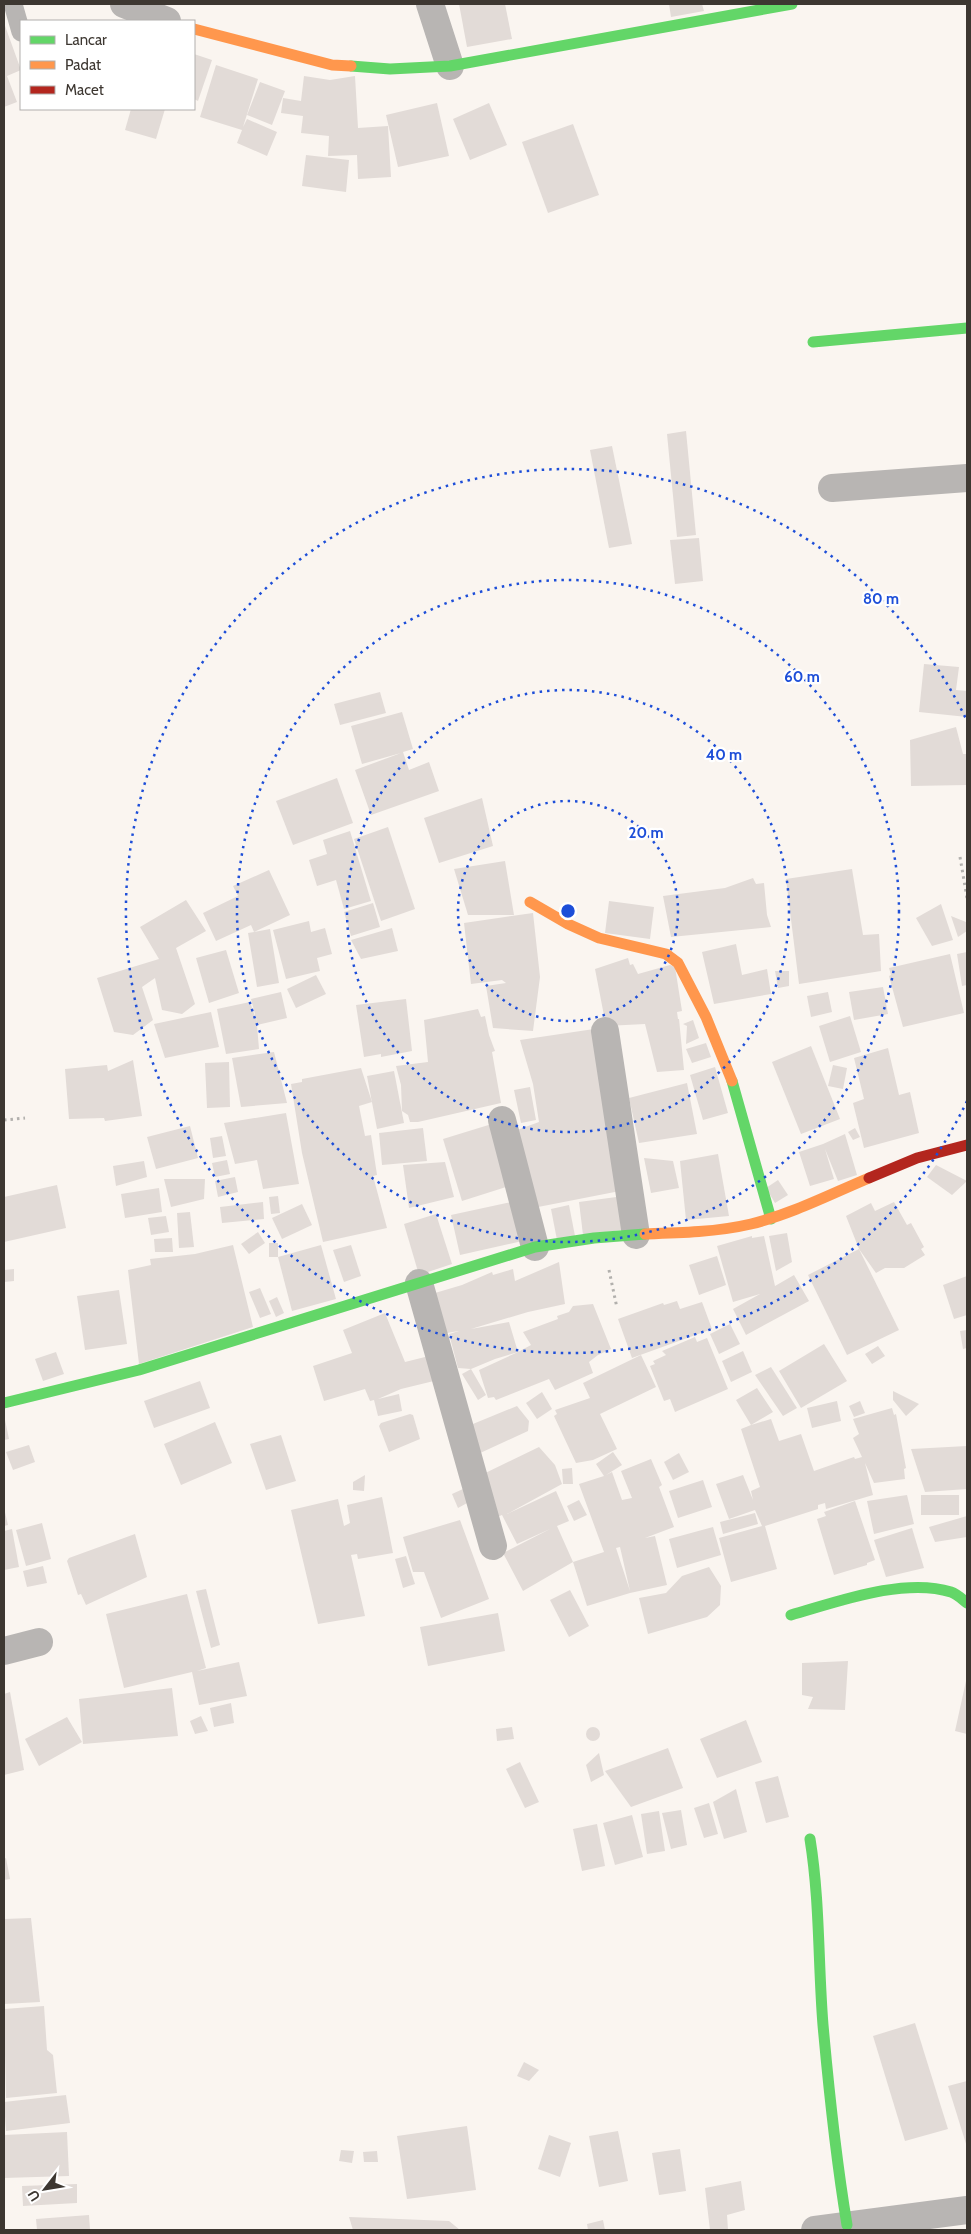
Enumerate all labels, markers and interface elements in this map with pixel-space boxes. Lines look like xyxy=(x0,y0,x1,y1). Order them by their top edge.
legend xyxy=(20,20,195,110)
text: Lancar xyxy=(65,31,107,49)
text: Padat xyxy=(65,56,101,74)
text: Macet xyxy=(65,81,104,99)
text: 80 m xyxy=(863,590,899,608)
text: 60 m xyxy=(784,668,820,686)
text: 40 m xyxy=(706,746,742,764)
text: 20 m xyxy=(629,824,663,842)
centre of rings xyxy=(559,902,577,920)
north arrow xyxy=(20,2164,70,2214)
text: U xyxy=(24,2187,44,2205)

